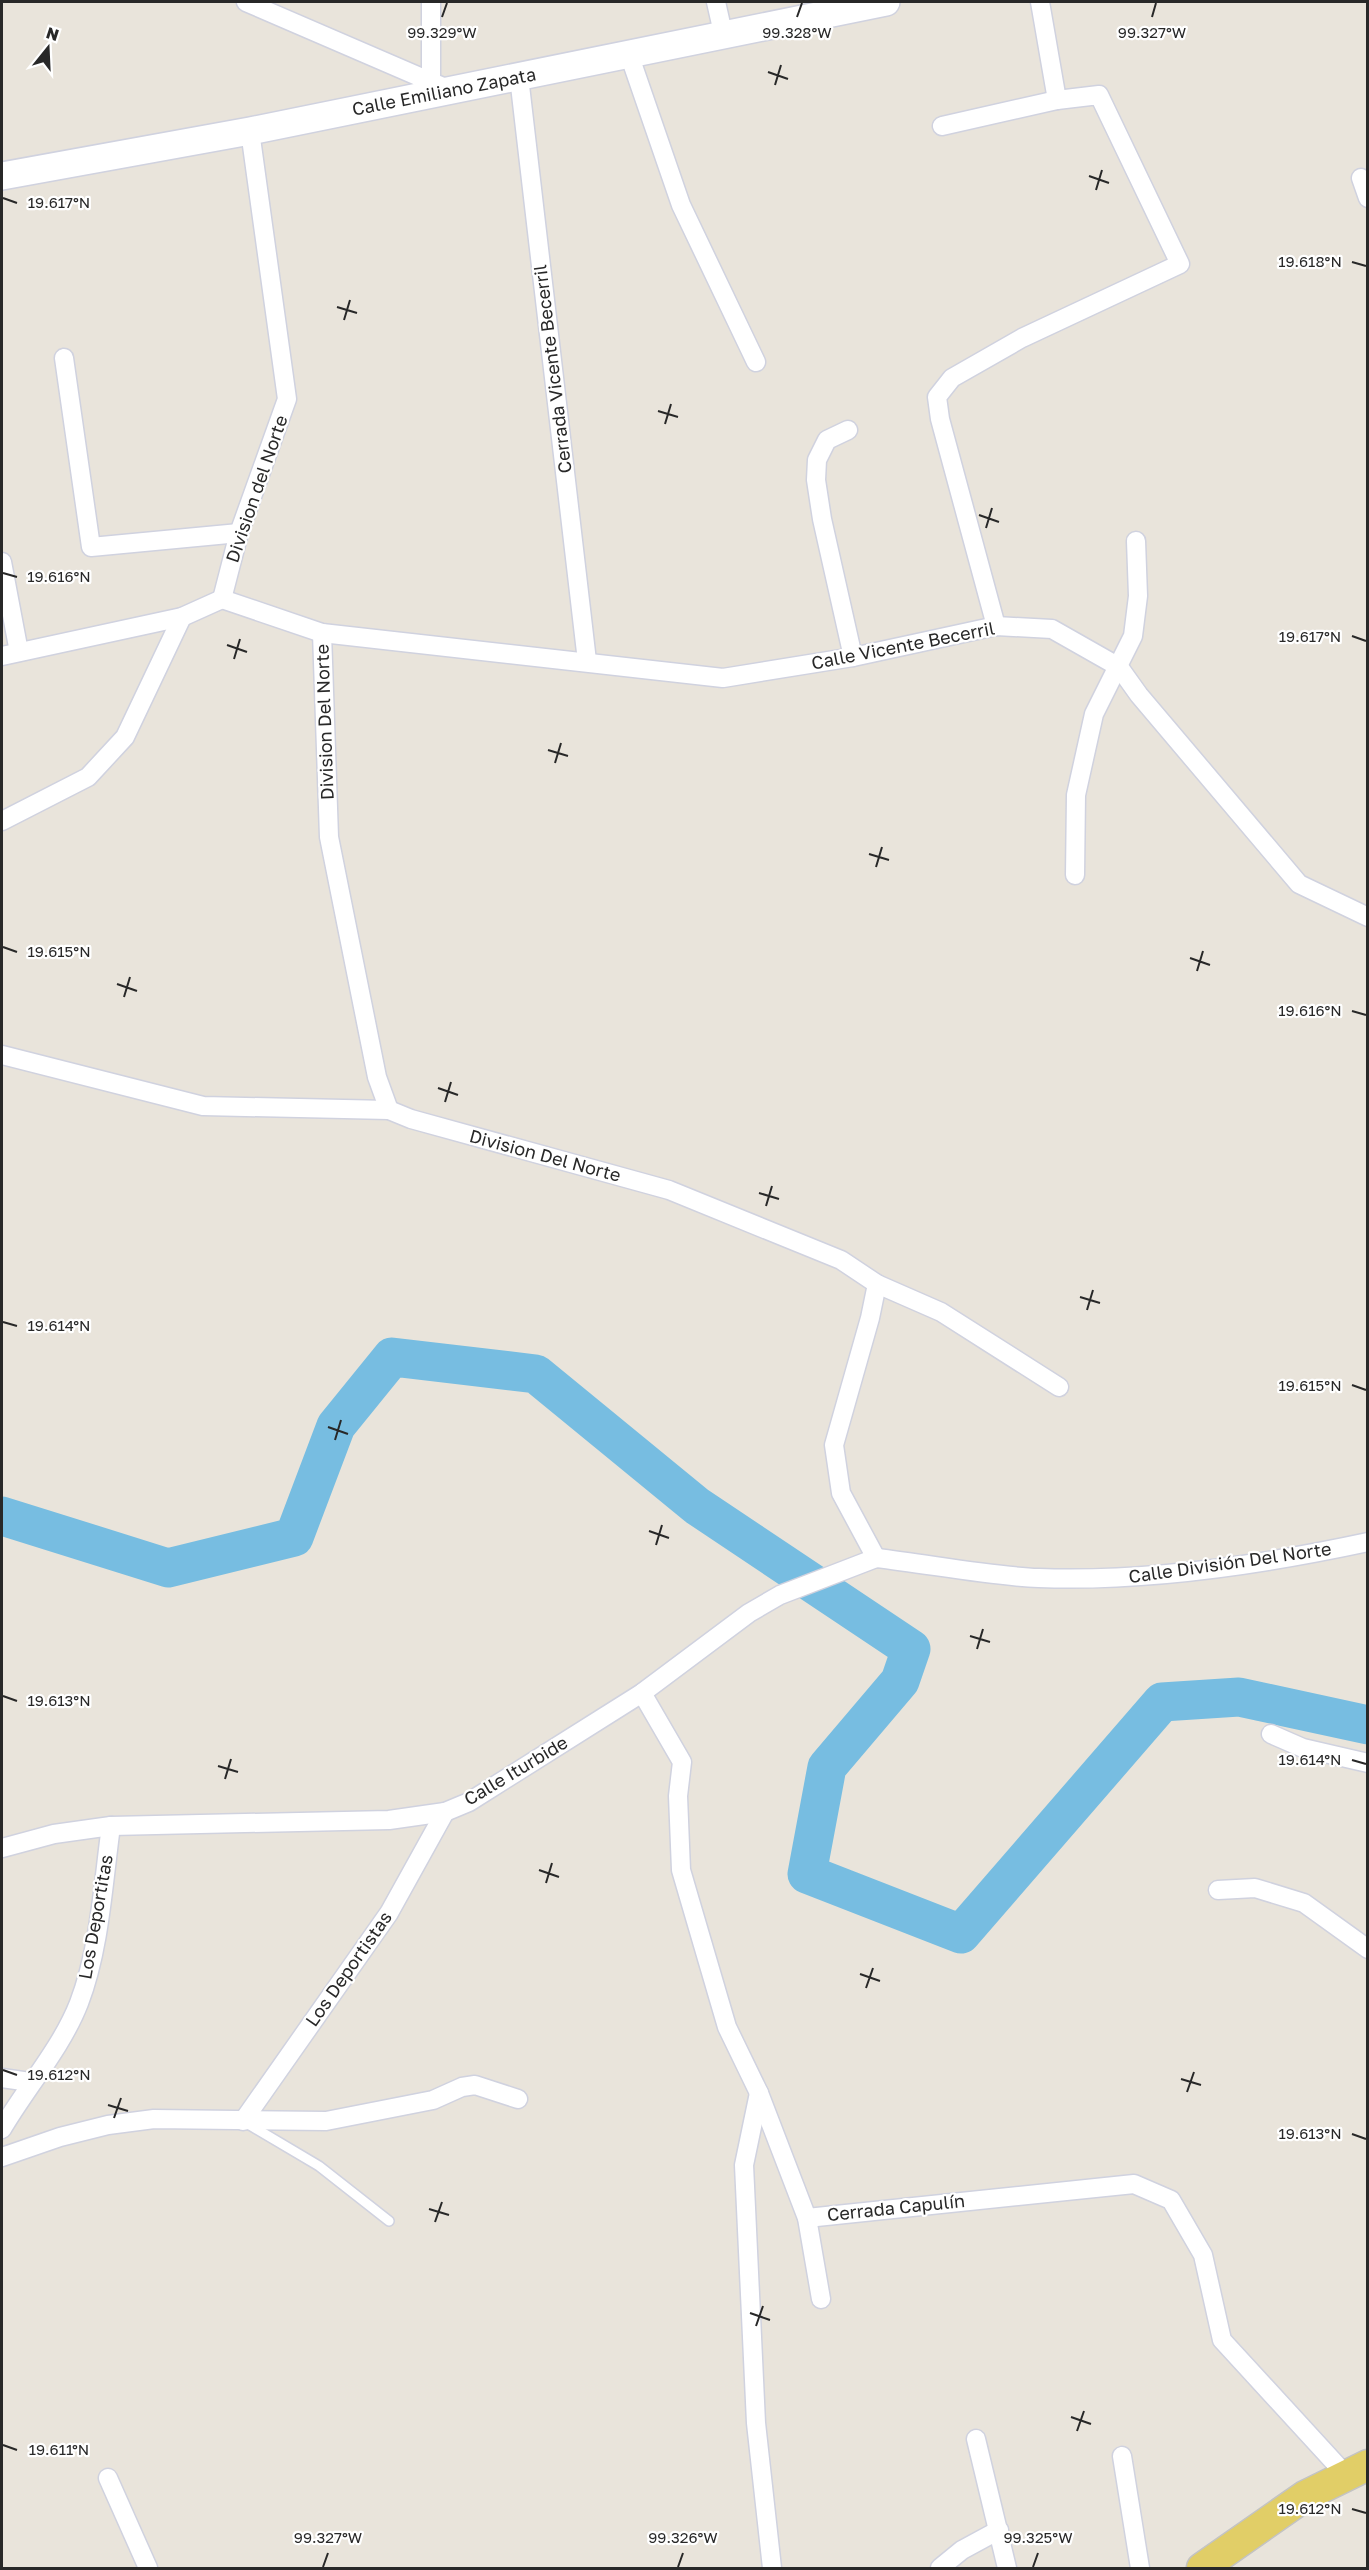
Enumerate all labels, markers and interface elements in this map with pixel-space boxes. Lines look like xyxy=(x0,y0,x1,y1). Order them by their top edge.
north arrow xyxy=(18,18,78,78)
text: N xyxy=(44,22,62,45)
text: 99.329°W xyxy=(407,23,477,41)
text: 99.328°W xyxy=(762,23,832,41)
text: 99.327°W xyxy=(1118,23,1186,41)
street label: Calle Emiliano Zapata xyxy=(350,62,538,120)
text: 19.617°N xyxy=(28,193,90,211)
text: 19.618°N xyxy=(1278,252,1342,270)
street label: Cerrada Vicente Becerril xyxy=(528,263,576,475)
street label: Division del Norte xyxy=(221,412,292,565)
text: 19.616°N xyxy=(27,567,91,585)
street label: Calle Vicente Becerril xyxy=(809,616,997,674)
text: 19.617°N xyxy=(1279,627,1341,645)
street label: Division Del Norte xyxy=(310,644,338,800)
text: 19.615°N xyxy=(27,942,91,960)
text: 19.616°N xyxy=(1278,1001,1342,1019)
street label: Division Del Norte xyxy=(467,1124,623,1186)
text: 19.614°N xyxy=(28,1316,90,1334)
text: 19.615°N xyxy=(1278,1376,1342,1394)
street label: Calle División Del Norte xyxy=(1127,1537,1333,1587)
text: 19.613°N xyxy=(27,1691,91,1709)
street label: Calle Iturbide xyxy=(460,1731,571,1810)
text: 19.614°N xyxy=(1279,1750,1341,1768)
street label: Los Deportitas xyxy=(73,1853,117,1981)
street label: Los Deportistas xyxy=(300,1907,396,2030)
text: 19.612°N xyxy=(27,2065,91,2083)
text: 19.613°N xyxy=(1278,2124,1342,2142)
street label: Cerrada Capulín xyxy=(826,2189,966,2225)
text: 19.611°N xyxy=(29,2440,89,2458)
text: 19.612°N xyxy=(1278,2499,1342,2517)
text: 99.327°W xyxy=(294,2528,362,2546)
text: 99.326°W xyxy=(648,2528,718,2546)
text: 99.325°W xyxy=(1003,2528,1073,2546)

